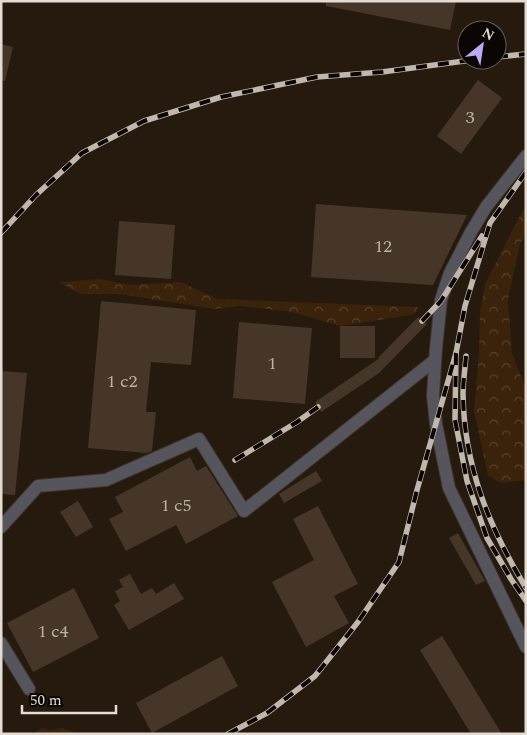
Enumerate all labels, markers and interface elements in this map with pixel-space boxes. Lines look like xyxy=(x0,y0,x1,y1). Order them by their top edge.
north arrow xyxy=(457,20,507,70)
text: N xyxy=(478,22,498,46)
house number: 3 xyxy=(466,104,475,131)
house number: 12 xyxy=(374,233,392,260)
house number: 1 xyxy=(268,350,277,377)
house number: 1 с2 xyxy=(106,368,138,395)
house number: 1 с5 xyxy=(160,492,192,519)
house number: 1 с4 xyxy=(37,618,69,645)
scale bar xyxy=(22,682,116,714)
text: 50 m xyxy=(30,689,62,712)

